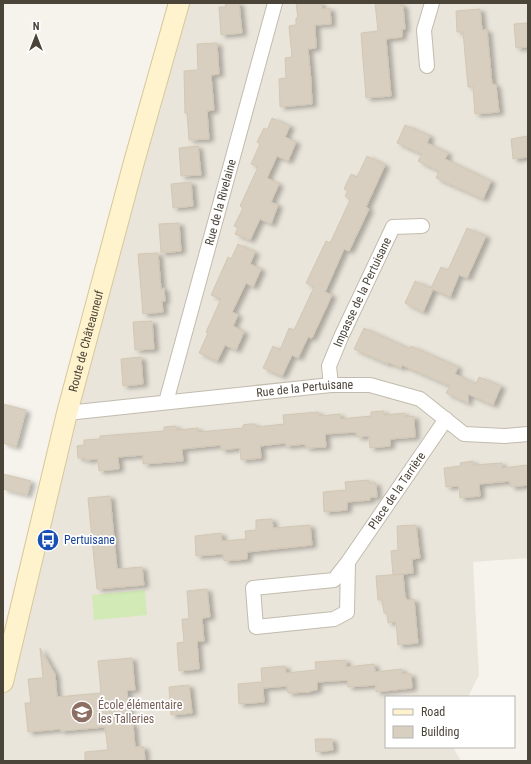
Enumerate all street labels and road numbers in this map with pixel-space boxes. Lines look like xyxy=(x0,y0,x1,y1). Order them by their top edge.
street label: Rue de la Rivelaine xyxy=(202,157,239,247)
street label: Impasse de la Pertuisane xyxy=(331,235,394,349)
street label: Route de Châteauneuf xyxy=(66,288,107,393)
street label: Rue de la Pertuisane xyxy=(256,378,353,400)
street label: Place de la Tarrière xyxy=(365,449,429,532)

